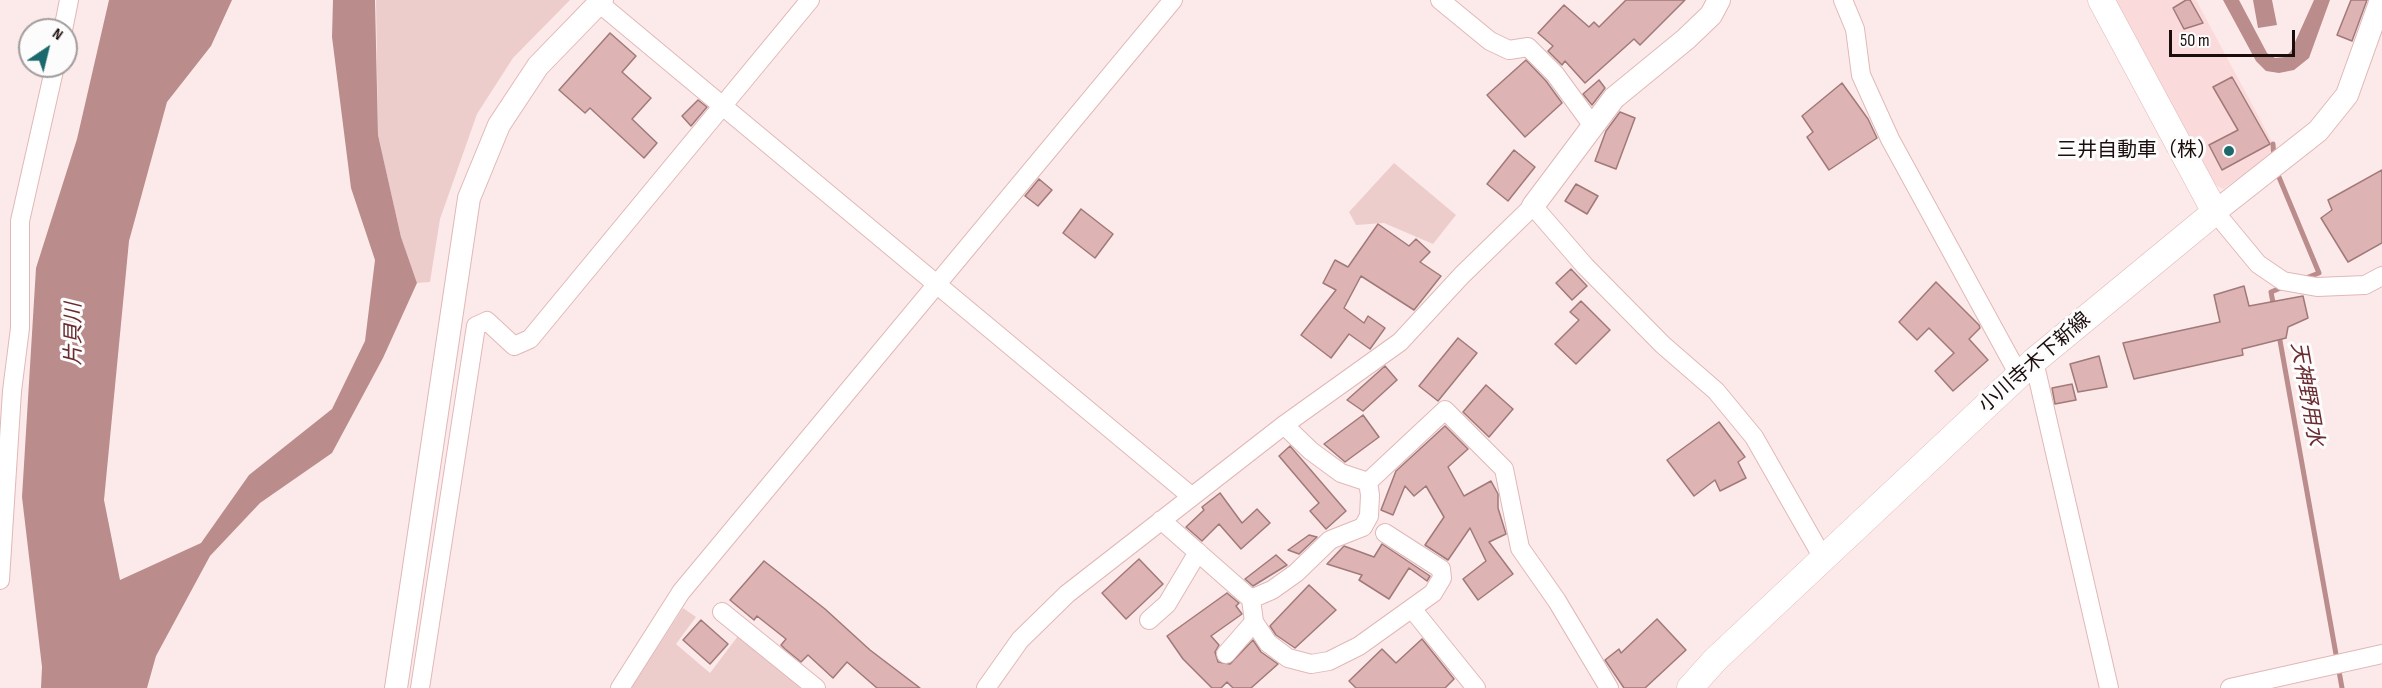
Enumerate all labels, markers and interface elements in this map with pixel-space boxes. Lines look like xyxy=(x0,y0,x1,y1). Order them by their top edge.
north arrow xyxy=(18,18,78,78)
scale bar xyxy=(2172,18,2298,56)
text: N xyxy=(49,24,66,45)
text: 50 m xyxy=(2180,30,2210,51)
place label: 三井自動車（株） xyxy=(2057,139,2217,163)
marker: 三井自動車（株） xyxy=(2222,144,2236,158)
water label: 片貝川 xyxy=(62,303,88,365)
street label: 小川寺木下新線 xyxy=(1974,308,2096,418)
water label: 天神野用水 xyxy=(2284,340,2328,448)

